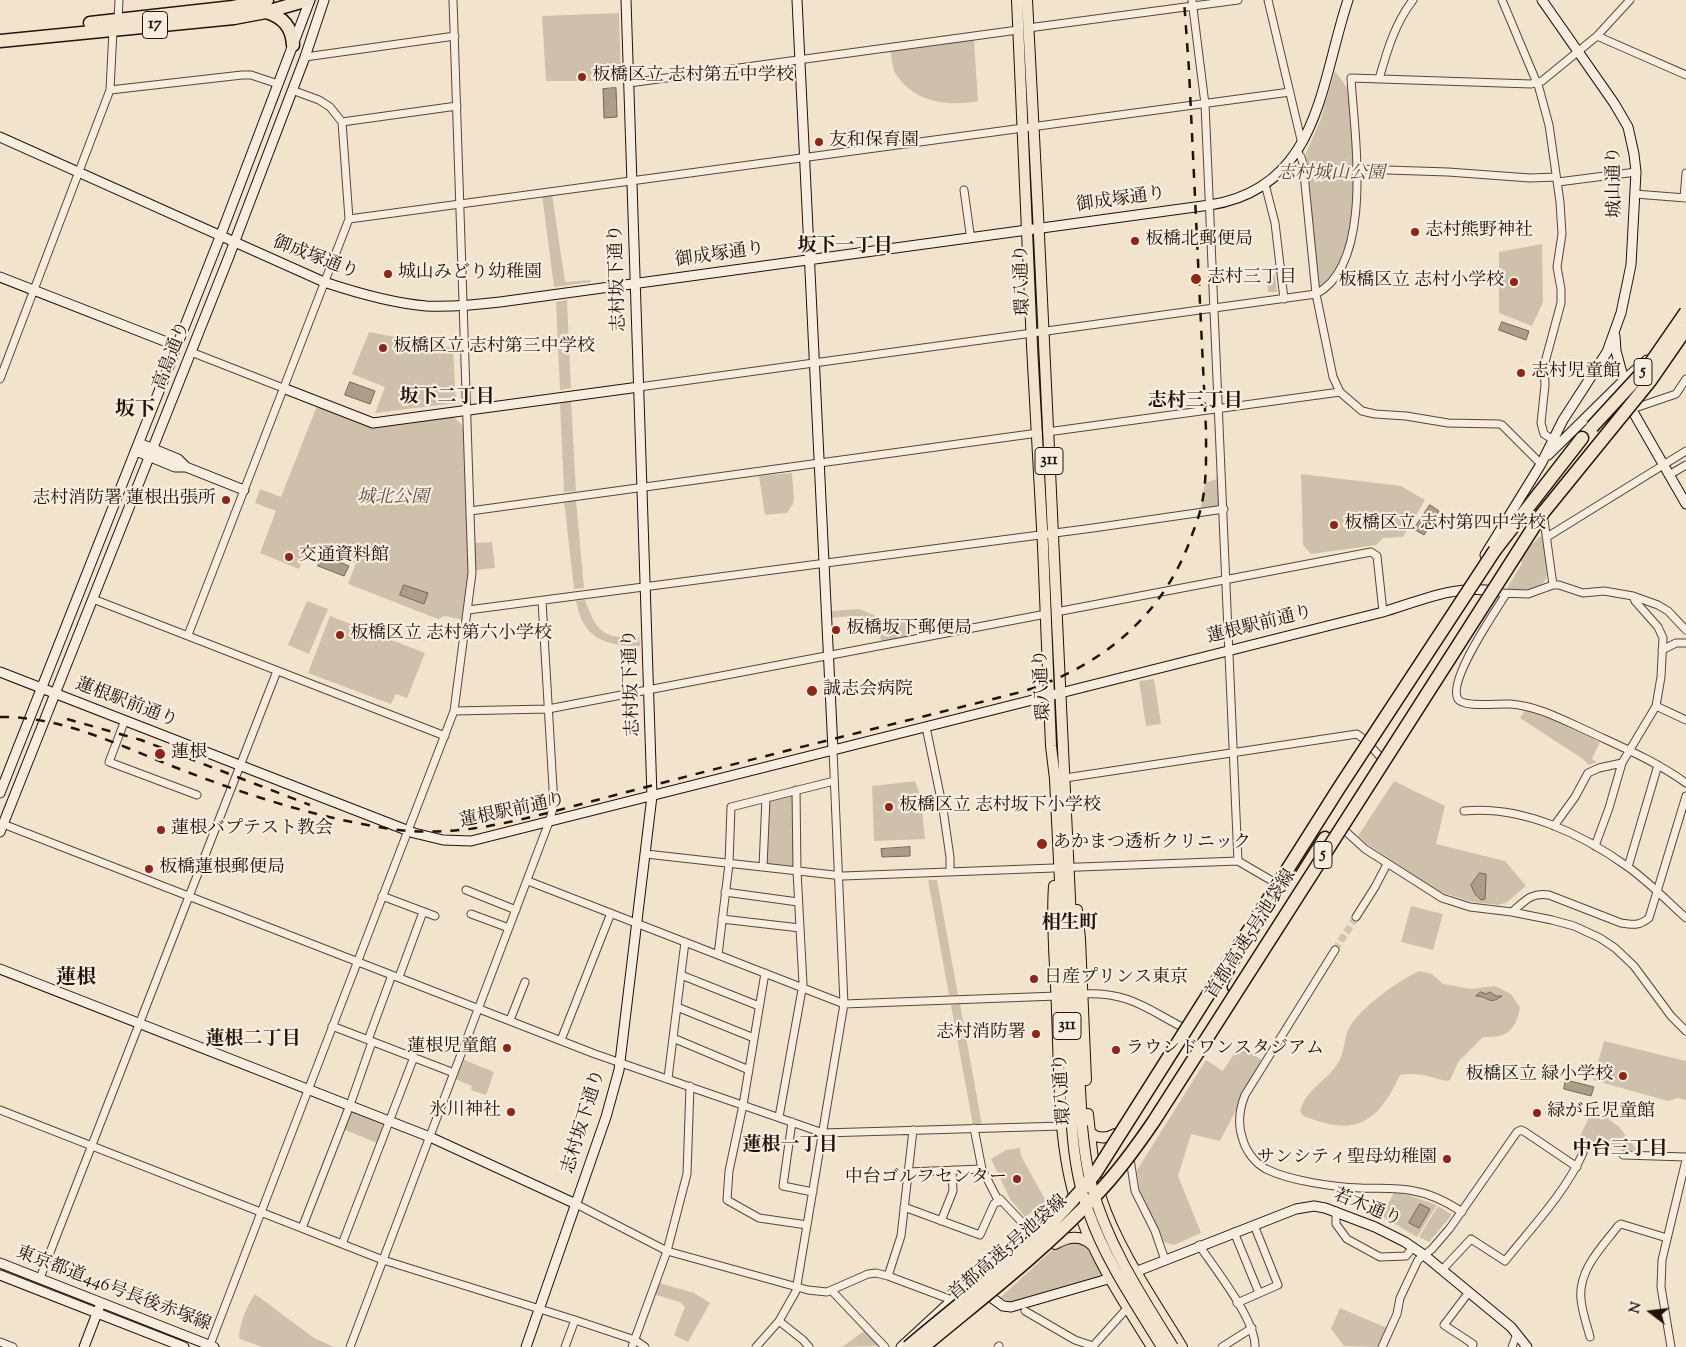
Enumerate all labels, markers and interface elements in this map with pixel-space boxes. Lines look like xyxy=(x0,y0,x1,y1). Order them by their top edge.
road number: 17 xyxy=(142,12,168,38)
place label: 板橋区立 志村第五中学校 xyxy=(592,66,794,88)
marker: 板橋区立 志村第五中学校 xyxy=(576,71,588,83)
place label: 友和保育園 xyxy=(829,131,919,153)
marker: 友和保育園 xyxy=(813,136,825,148)
street label: 城山通り xyxy=(1605,146,1627,218)
park label: 志村城山公園 xyxy=(1277,164,1385,186)
street label: 御成塚通り xyxy=(1075,184,1167,218)
place label: 志村熊野神社 xyxy=(1425,221,1533,243)
street label: 志村坂下通り xyxy=(606,224,632,332)
marker: 志村熊野神社 xyxy=(1409,226,1421,238)
place label: 板橋北郵便局 xyxy=(1145,230,1253,252)
street label: 御成塚通り xyxy=(269,233,361,285)
marker: 板橋北郵便局 xyxy=(1129,235,1141,247)
district label: 坂下一丁目 xyxy=(798,237,892,259)
street label: 御成塚通り xyxy=(674,239,766,273)
street label: 環八通り xyxy=(1012,244,1036,316)
place label: 城山みどり幼稚園 xyxy=(398,263,542,285)
marker: 城山みどり幼稚園 xyxy=(382,268,394,280)
place label: 志村三丁目 xyxy=(1207,268,1297,290)
place label: 板橋区立 志村小学校 xyxy=(1338,271,1504,293)
marker: 志村三丁目 xyxy=(1189,272,1203,286)
marker: 板橋区立 志村小学校 xyxy=(1508,276,1520,288)
street label: 高島通り xyxy=(150,319,196,393)
place label: 板橋区立 志村第三中学校 xyxy=(393,337,595,359)
marker: 板橋区立 志村第三中学校 xyxy=(377,342,389,354)
road number: 5 xyxy=(1634,358,1652,386)
place label: 志村児童館 xyxy=(1531,362,1621,384)
marker: 志村児童館 xyxy=(1515,367,1527,379)
district label: 坂下二丁目 xyxy=(400,388,494,410)
district label: 志村三丁目 xyxy=(1148,392,1242,414)
district label: 坂下 xyxy=(115,400,155,424)
road number: 311 xyxy=(1035,448,1063,474)
park label: 城北公園 xyxy=(357,488,429,510)
place label: 志村消防署 蓮根出張所 xyxy=(32,489,216,511)
marker: 志村消防署 蓮根出張所 xyxy=(220,494,232,506)
place label: 板橋区立 志村第四中学校 xyxy=(1344,514,1546,536)
marker: 板橋区立 志村第四中学校 xyxy=(1328,519,1340,531)
place label: 交通資料館 xyxy=(299,546,389,568)
marker: 交通資料館 xyxy=(283,551,295,563)
street label: 蓮根駅前通り xyxy=(1205,602,1315,650)
place label: 板橋坂下郵便局 xyxy=(846,619,972,641)
place label: 板橋区立 志村第六小学校 xyxy=(350,624,552,646)
marker: 板橋坂下郵便局 xyxy=(830,624,842,636)
marker: 板橋区立 志村第六小学校 xyxy=(334,629,346,641)
street label: 志村坂下通り xyxy=(620,629,646,737)
street label: 環八通り xyxy=(1031,648,1057,722)
street label: 蓮根駅前通り xyxy=(72,675,180,733)
place label: 誠志会病院 xyxy=(823,680,913,702)
marker: 誠志会病院 xyxy=(805,684,819,698)
place label: 蓮根 xyxy=(171,743,207,765)
marker: 蓮根 xyxy=(153,747,167,761)
street label: 蓮根駅前通り xyxy=(458,790,568,834)
place label: 板橋区立 志村坂下小学校 xyxy=(899,796,1101,818)
marker: 板橋区立 志村坂下小学校 xyxy=(883,801,895,813)
place label: 蓮根バプテスト教会 xyxy=(171,819,333,841)
marker: 蓮根バプテスト教会 xyxy=(155,824,167,836)
place label: あかまつ透析クリニック xyxy=(1053,833,1251,855)
marker: あかまつ透析クリニック xyxy=(1035,837,1049,851)
road number: 5 xyxy=(1314,842,1332,868)
place label: 板橋蓮根郵便局 xyxy=(159,858,285,880)
marker: 板橋蓮根郵便局 xyxy=(143,863,155,875)
street label: 首都高速5号池袋線 xyxy=(1202,866,1302,1004)
district label: 相生町 xyxy=(1042,914,1098,936)
district label: 蓮根 xyxy=(56,968,96,992)
place label: 日産プリンス東京 xyxy=(1044,968,1188,990)
marker: 日産プリンス東京 xyxy=(1028,973,1040,985)
road number: 311 xyxy=(1053,1012,1081,1040)
place label: 志村消防署 xyxy=(936,1023,1026,1045)
marker: 志村消防署 xyxy=(1030,1028,1042,1040)
district label: 蓮根二丁目 xyxy=(206,1030,300,1052)
place label: 蓮根児童館 xyxy=(407,1037,497,1059)
place label: ラウンドワンスタジアム xyxy=(1126,1039,1324,1061)
marker: 蓮根児童館 xyxy=(501,1042,513,1054)
marker: ラウンドワンスタジアム xyxy=(1110,1044,1122,1056)
street label: 環八通り xyxy=(1051,1052,1077,1126)
place label: 板橋区立 緑小学校 xyxy=(1465,1065,1613,1087)
street label: 志村坂下通り xyxy=(559,1067,611,1177)
marker: 板橋区立 緑小学校 xyxy=(1617,1070,1629,1082)
place label: 氷川神社 xyxy=(429,1101,501,1123)
place label: 緑が丘児童館 xyxy=(1547,1102,1655,1124)
marker: 氷川神社 xyxy=(505,1106,517,1118)
marker: 緑が丘児童館 xyxy=(1531,1107,1543,1119)
district label: 蓮根一丁目 xyxy=(743,1136,837,1158)
district label: 中台三丁目 xyxy=(1573,1140,1667,1162)
place label: サンシティ聖母幼稚園 xyxy=(1257,1148,1437,1170)
marker: サンシティ聖母幼稚園 xyxy=(1441,1153,1453,1165)
place label: 中台ゴルフセンター xyxy=(845,1168,1007,1190)
marker: 中台ゴルフセンター xyxy=(1011,1173,1023,1185)
street label: 若木通り xyxy=(1330,1186,1404,1232)
street label: 首都高速5号池袋線 xyxy=(945,1192,1073,1306)
street label: 東京都道446号長後赤塚線 xyxy=(13,1243,213,1337)
north arrow xyxy=(1626,1287,1676,1337)
text: N xyxy=(1625,1300,1648,1316)

